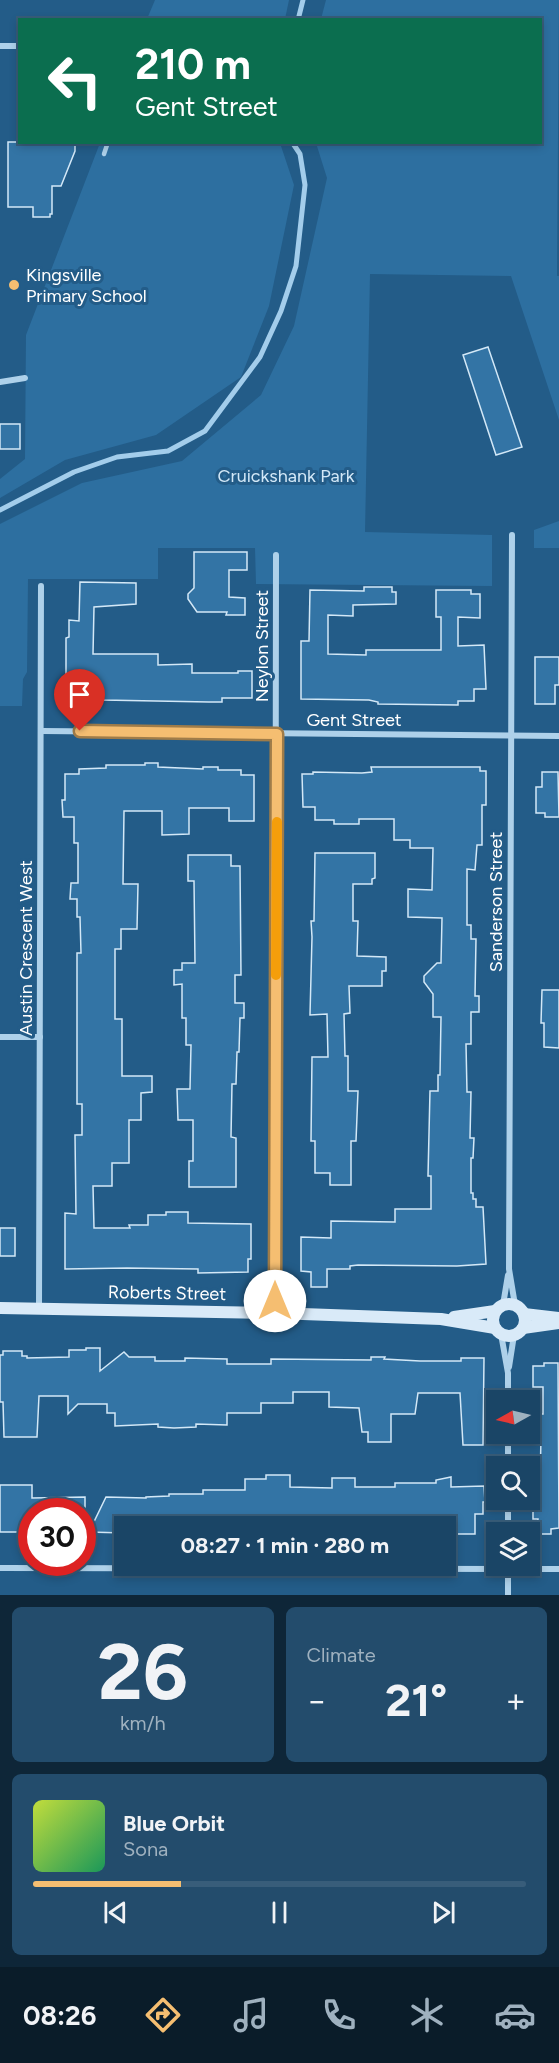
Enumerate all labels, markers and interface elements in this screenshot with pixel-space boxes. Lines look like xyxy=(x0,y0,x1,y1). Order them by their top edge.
text: 210 m xyxy=(135,39,251,90)
icon: left xyxy=(36,42,114,120)
text: Gent Street xyxy=(135,90,278,123)
place label: Kingsville Primary School xyxy=(26,264,147,307)
marker: Kingsville Primary School xyxy=(7,278,21,292)
park label: Cruickshank Park xyxy=(218,465,355,487)
street label: Neylon Street xyxy=(251,590,273,702)
pin xyxy=(54,669,105,731)
icon: arrive xyxy=(63,678,96,711)
street label: Gent Street xyxy=(306,709,402,731)
street label: Sanderson Street xyxy=(485,832,507,972)
street label: Austin Crescent West xyxy=(15,860,37,1036)
position arrow xyxy=(243,1269,307,1333)
street label: Roberts Street xyxy=(108,1281,226,1305)
north arrow xyxy=(486,1390,540,1444)
map controls xyxy=(486,1390,540,1576)
button: search xyxy=(486,1456,540,1510)
speed limit sign: 30 xyxy=(18,1498,96,1576)
button: layers xyxy=(486,1522,540,1576)
text: 08:27 · 1 min · 280 m xyxy=(181,1532,389,1559)
text: 26 xyxy=(98,1625,188,1719)
text: Climate xyxy=(307,1643,376,1667)
text: 21° xyxy=(385,1673,447,1727)
text: − xyxy=(307,1681,327,1720)
text: + xyxy=(505,1681,526,1720)
text: km/h xyxy=(120,1711,166,1735)
text: Blue Orbit xyxy=(123,1810,225,1837)
text: Sona xyxy=(123,1837,168,1861)
icon: previous xyxy=(99,1896,132,1929)
icon: pause xyxy=(263,1896,296,1929)
icon: next xyxy=(427,1896,460,1929)
icon: directions xyxy=(142,1994,184,2036)
icon: music xyxy=(230,1994,272,2036)
icon: phone xyxy=(318,1994,360,2036)
icon: climate xyxy=(406,1994,448,2036)
icon: car xyxy=(494,1994,536,2036)
text: 08:26 xyxy=(23,1999,96,2032)

